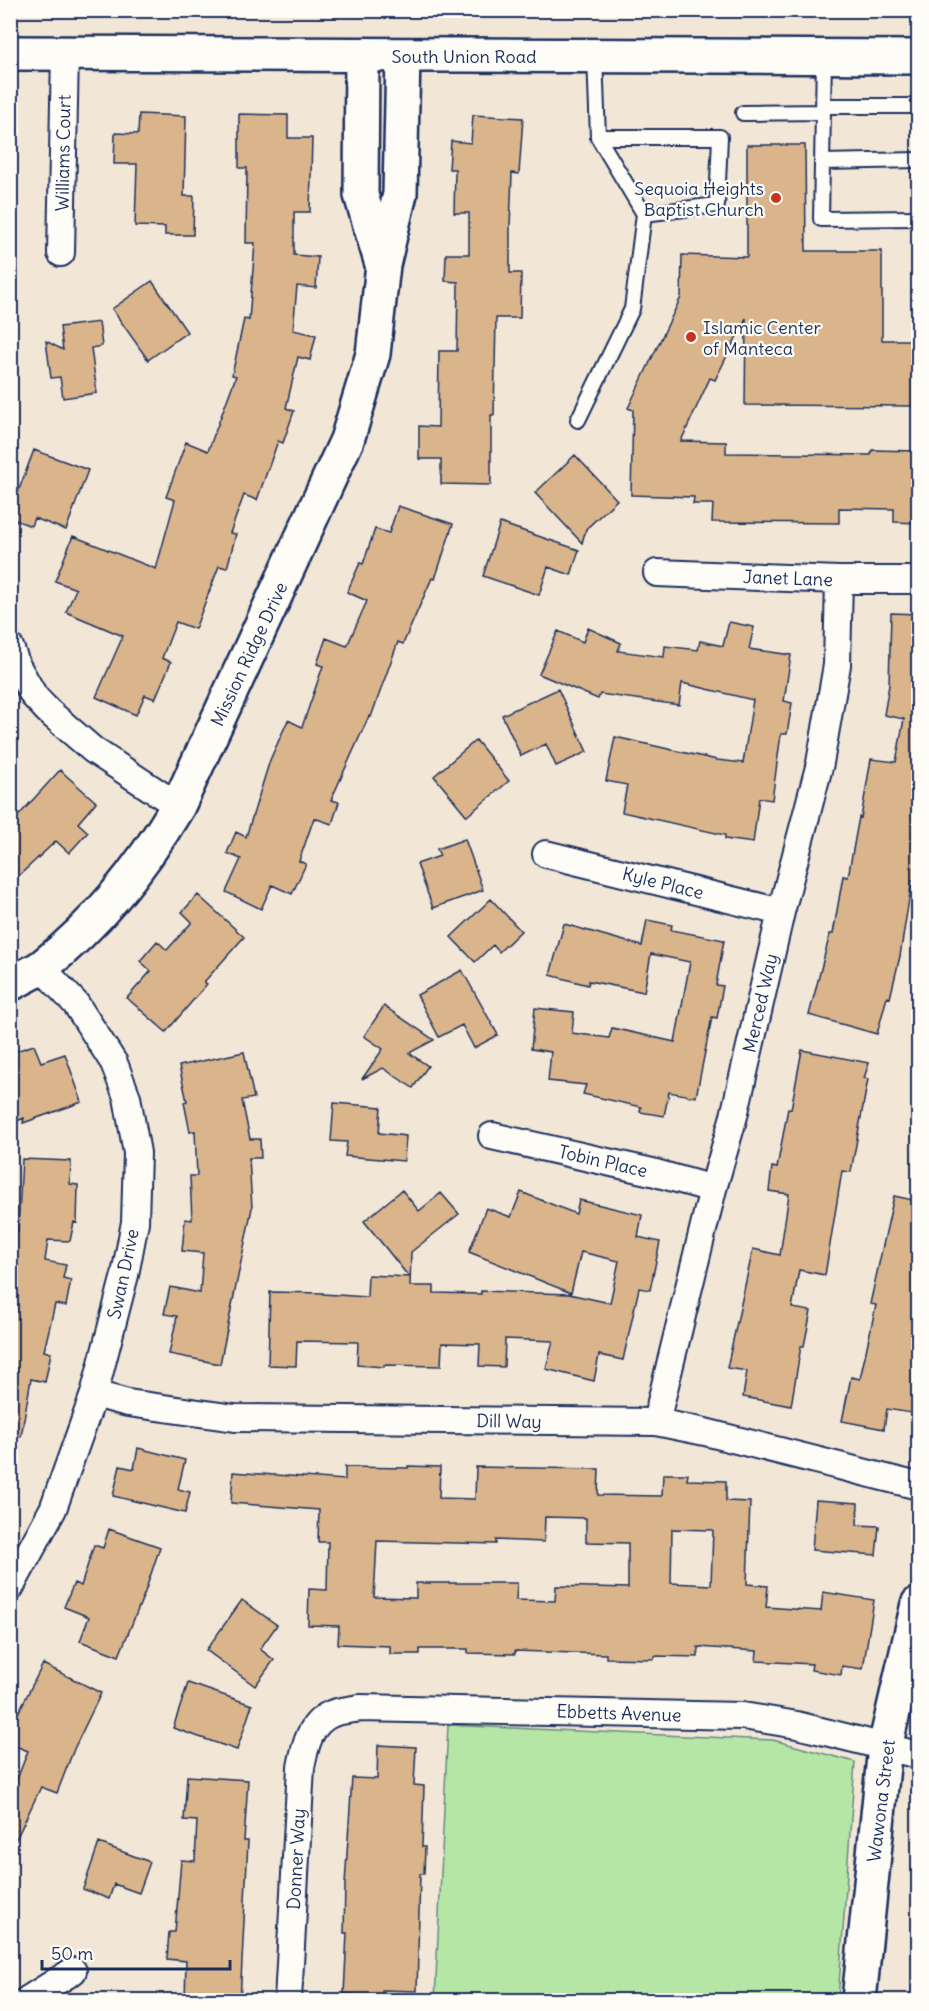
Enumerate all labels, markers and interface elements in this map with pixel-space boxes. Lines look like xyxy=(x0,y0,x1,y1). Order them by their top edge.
street label: South Union Road xyxy=(392,45,537,68)
street label: Williams Court xyxy=(50,94,76,212)
place label: Sequoia Heights Baptist Church xyxy=(634,177,764,221)
marker: Sequoia Heights Baptist Church xyxy=(769,191,783,205)
place label: Islamic Center of Manteca xyxy=(703,316,822,360)
marker: Islamic Center of Manteca xyxy=(684,330,698,344)
street label: Janet Lane xyxy=(743,565,833,591)
street label: Mission Ridge Drive xyxy=(206,578,292,730)
street label: Kyle Place xyxy=(620,862,706,904)
street label: Merced Way xyxy=(737,951,783,1055)
street label: Tobin Place xyxy=(556,1140,650,1182)
street label: Swan Drive xyxy=(102,1227,144,1321)
street label: Dill Way xyxy=(476,1409,542,1433)
street label: Ebbetts Avenue xyxy=(556,1699,682,1727)
street label: Wawona Street xyxy=(862,1738,900,1864)
street label: Donner Way xyxy=(282,1808,310,1910)
scale bar xyxy=(42,1933,230,1971)
text: 50 m xyxy=(51,1942,93,1965)

